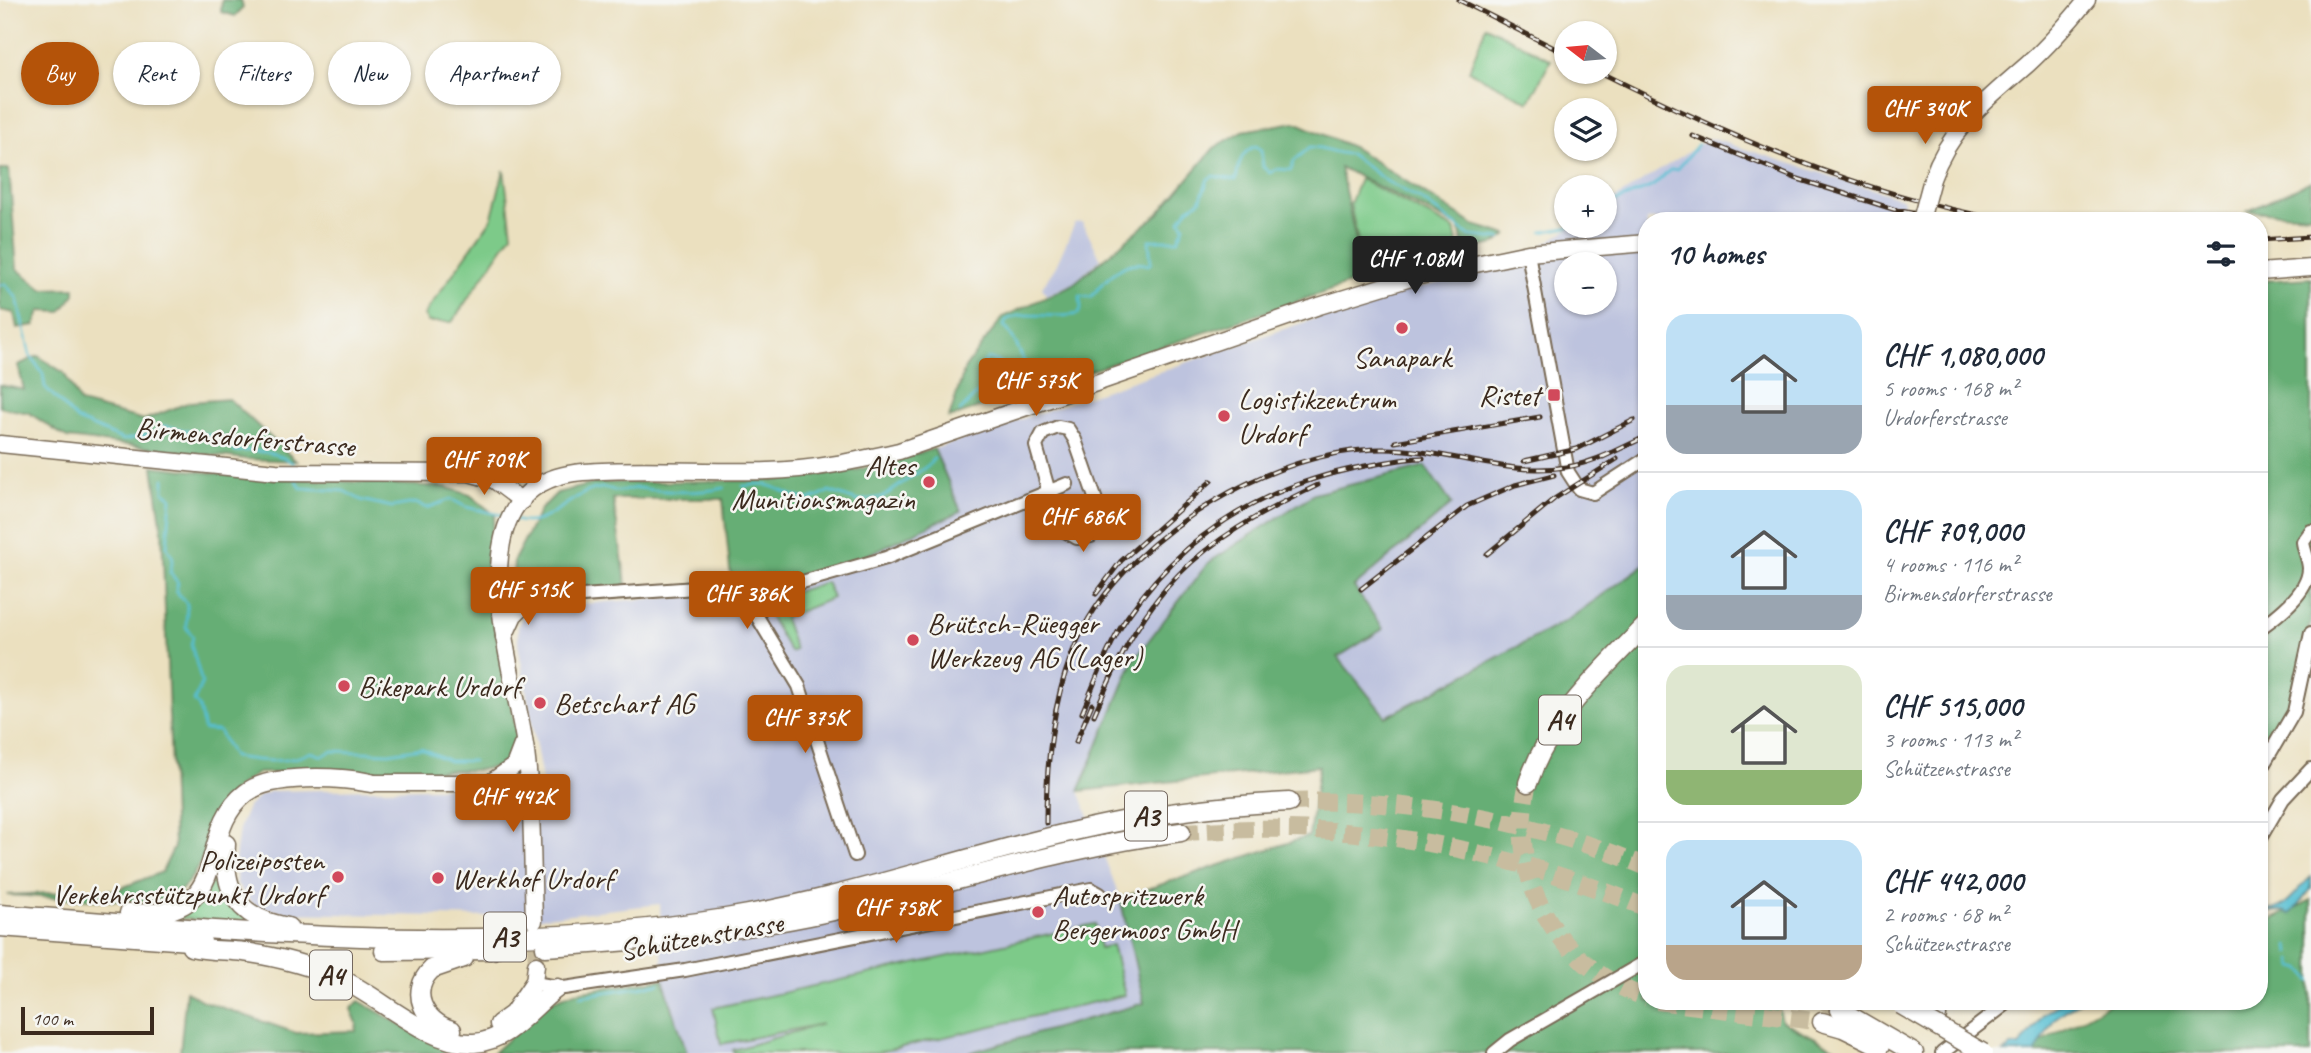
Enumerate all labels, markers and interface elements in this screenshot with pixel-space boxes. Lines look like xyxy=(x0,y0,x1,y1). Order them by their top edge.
north arrow xyxy=(1554,21,1617,84)
map controls xyxy=(1554,21,1617,315)
chip: Buy xyxy=(21,42,99,105)
chip: Rent xyxy=(113,42,200,105)
chip: Filters xyxy=(214,42,314,105)
chip: New xyxy=(328,42,411,105)
chip: Apartment xyxy=(425,42,561,105)
pin: CHF 340K xyxy=(1853,86,1997,146)
text: CHF 340K xyxy=(1883,94,1967,123)
button: layers xyxy=(1554,98,1617,161)
button: + xyxy=(1554,175,1617,238)
text: 10 homes xyxy=(1666,235,1764,273)
icon: filters xyxy=(2202,235,2240,273)
pin: CHF 1.08M xyxy=(1335,236,1495,296)
text: CHF 1.08M xyxy=(1368,244,1462,273)
button: − xyxy=(1554,252,1617,315)
marker: Sanapark xyxy=(1394,320,1410,336)
text: CHF 1,080,000 xyxy=(1883,336,2042,374)
place label: Sanapark xyxy=(1353,338,1453,376)
icon: home xyxy=(1722,342,1806,426)
pin: CHF 575K xyxy=(964,358,1108,418)
text: CHF 575K xyxy=(995,366,1077,395)
text: 5 rooms · 168 m² xyxy=(1883,374,2018,403)
place label: Ristet xyxy=(1478,376,1544,414)
place label: Logistikzentrum Urdorf xyxy=(1238,380,1397,452)
marker: Ristet xyxy=(1546,387,1562,403)
text: Urdorferstrasse xyxy=(1883,403,2007,432)
street label: Birmensdorferstrasse xyxy=(134,408,358,466)
marker: Logistikzentrum Urdorf xyxy=(1216,408,1232,424)
pin: CHF 709K xyxy=(412,438,556,497)
text: CHF 709K xyxy=(442,445,526,474)
place label: Altes Munitionsmagazin xyxy=(731,446,918,518)
marker: Altes Munitionsmagazin xyxy=(921,474,937,490)
pin: CHF 686K xyxy=(1011,494,1155,554)
text: CHF 686K xyxy=(1041,502,1125,531)
text: CHF 709,000 xyxy=(1883,512,2022,550)
icon: home xyxy=(1722,518,1806,602)
text: 4 rooms · 116 m² xyxy=(1883,550,2018,579)
pin: CHF 515K xyxy=(456,568,600,627)
pin: CHF 386K xyxy=(675,572,819,631)
text: CHF 515K xyxy=(487,575,569,604)
text: CHF 386K xyxy=(705,579,789,608)
text: Birmensdorferstrasse xyxy=(1883,579,2052,608)
place label: Brütsch-Rüegger Werkzeug AG (Lager) xyxy=(927,604,1144,676)
marker: Brütsch-Rüegger Werkzeug AG (Lager) xyxy=(905,632,921,648)
place label: Bikepark Urdorf xyxy=(358,667,526,705)
marker: Bikepark Urdorf xyxy=(336,678,352,694)
place label: Betschart AG xyxy=(554,684,697,722)
text: CHF 515,000 xyxy=(1883,687,2022,725)
icon: home xyxy=(1722,693,1806,777)
marker: Betschart AG xyxy=(532,695,548,711)
pin: CHF 375K xyxy=(733,696,877,755)
road number: A4 xyxy=(1539,696,1581,744)
text: CHF 375K xyxy=(764,703,846,732)
text: 3 rooms · 113 m² xyxy=(1883,725,2018,754)
text: Schützenstrasse xyxy=(1883,754,2010,783)
pin: CHF 442K xyxy=(441,774,585,834)
text: CHF 442K xyxy=(471,782,555,811)
road number: A3 xyxy=(1125,792,1167,840)
place label: Polizeiposten Verkehrsstützpunkt Urdorf xyxy=(52,841,330,913)
place label: Werkhof Urdorf xyxy=(452,859,619,897)
text: CHF 442,000 xyxy=(1883,862,2023,900)
icon: home xyxy=(1722,868,1806,952)
marker: Polizeiposten Verkehrsstützpunkt Urdorf xyxy=(330,869,346,885)
marker: Werkhof Urdorf xyxy=(430,870,446,886)
place label: Autospritzwerk Bergermoos GmbH xyxy=(1052,876,1240,948)
pin: CHF 758K xyxy=(824,886,968,945)
text: CHF 758K xyxy=(855,893,937,922)
text: 2 rooms · 68 m² xyxy=(1883,900,2007,929)
street label: Schützenstrasse xyxy=(616,903,788,969)
marker: Autospritzwerk Bergermoos GmbH xyxy=(1030,904,1046,920)
road number: A3 xyxy=(484,912,526,962)
text: Schützenstrasse xyxy=(1883,929,2010,958)
road number: A4 xyxy=(310,950,352,1000)
scale bar xyxy=(21,1004,154,1036)
text: 100 m xyxy=(32,1007,73,1031)

